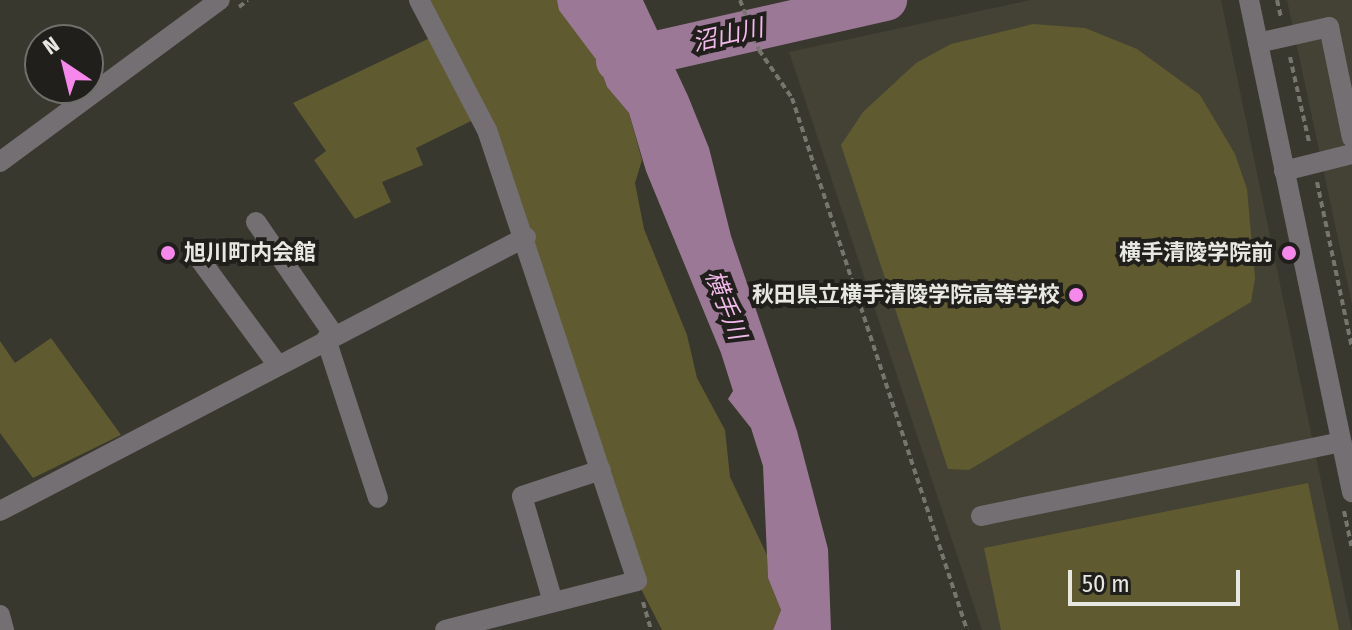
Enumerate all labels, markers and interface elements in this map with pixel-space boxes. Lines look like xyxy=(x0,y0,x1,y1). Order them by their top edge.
water label: 沼山川 xyxy=(690,14,766,58)
north arrow xyxy=(24,24,104,104)
text: N xyxy=(38,31,64,60)
place label: 旭川町内会館 xyxy=(184,240,316,266)
place label: 横手清陵学院前 xyxy=(1119,240,1273,266)
marker: 旭川町内会館 xyxy=(159,244,177,262)
marker: 横手清陵学院前 xyxy=(1280,244,1298,262)
water label: 横手川 xyxy=(699,266,751,344)
place label: 秋田県立横手清陵学院高等学校 xyxy=(752,282,1060,308)
marker: 秋田県立横手清陵学院高等学校 xyxy=(1067,286,1085,304)
scale bar xyxy=(1072,554,1244,604)
text: 50 m xyxy=(1082,570,1130,598)

